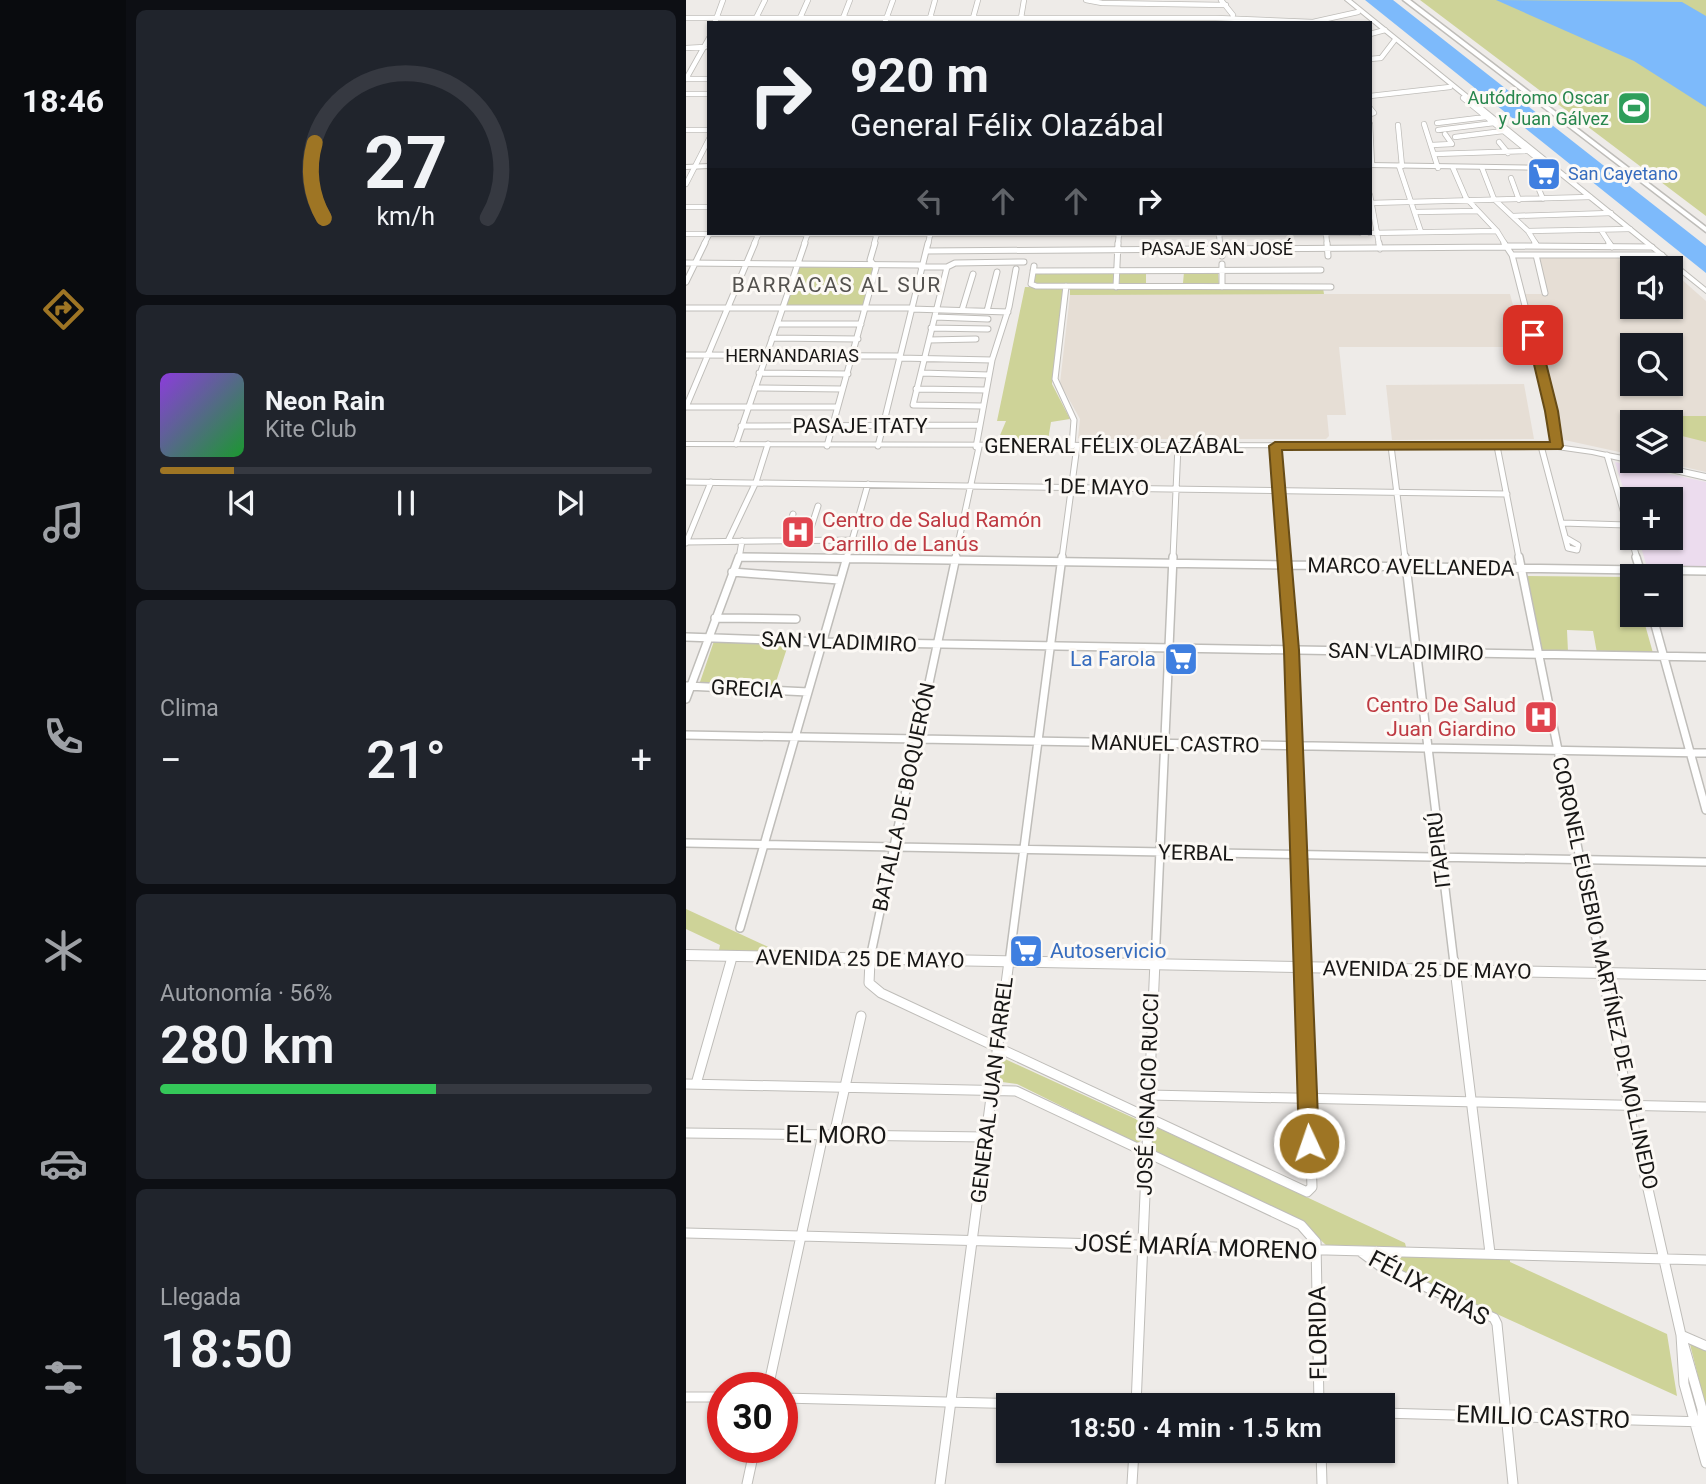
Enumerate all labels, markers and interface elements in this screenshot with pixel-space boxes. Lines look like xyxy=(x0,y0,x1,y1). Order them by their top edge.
text: 920 m xyxy=(850,47,989,104)
icon: right xyxy=(735,49,826,140)
text: 18:46 xyxy=(22,82,104,120)
place label: Autódromo Oscar y Juan Gálvez xyxy=(1468,87,1609,129)
sports icon: Autódromo Oscar y Juan Gálvez xyxy=(1615,89,1653,127)
text: General Félix Olazábal xyxy=(850,106,1164,144)
text: 27 xyxy=(364,121,448,207)
supermarket icon: San Cayetano xyxy=(1525,155,1563,193)
place label: San Cayetano xyxy=(1568,163,1678,184)
icon: left xyxy=(911,182,949,220)
icon: ahead xyxy=(984,182,1022,220)
icon: ahead xyxy=(1057,182,1095,220)
icon: right xyxy=(1130,182,1168,220)
text: km/h xyxy=(377,202,435,231)
street label: PASAJE SAN JOSÉ xyxy=(1141,238,1293,259)
map controls xyxy=(1620,256,1683,627)
button: sound xyxy=(1620,256,1683,319)
district label: BARRACAS AL SUR xyxy=(732,273,942,297)
icon: directions xyxy=(39,285,88,334)
pin xyxy=(1503,305,1563,365)
icon: arrive xyxy=(1514,316,1552,354)
button: search xyxy=(1620,333,1683,396)
street label: HERNANDARIAS xyxy=(725,345,859,366)
text: Neon Rain xyxy=(265,386,385,416)
button: layers xyxy=(1620,410,1683,473)
street label: PASAJE ITATY xyxy=(792,414,928,438)
text: Kite Club xyxy=(265,416,357,443)
street label: GENERAL FÉLIX OLAZÁBAL xyxy=(984,434,1244,458)
street label: 1 DE MAYO xyxy=(1043,474,1149,500)
icon: previous xyxy=(223,484,261,522)
icon: pause xyxy=(387,484,425,522)
icon: next xyxy=(551,484,589,522)
button: + xyxy=(1620,487,1683,550)
icon: music xyxy=(39,498,88,547)
place label: Centro de Salud Ramón Carrillo de Lanús xyxy=(822,508,1042,556)
hospital icon: Centro de Salud Ramón Carrillo de Lanús xyxy=(779,513,817,551)
street label: MARCO AVELLANEDA xyxy=(1307,553,1515,581)
button: − xyxy=(1620,564,1683,627)
street label: SAN VLADIMIRO xyxy=(761,627,917,657)
street label: SAN VLADIMIRO xyxy=(1328,639,1484,665)
supermarket icon: La Farola xyxy=(1162,640,1200,678)
place label: La Farola xyxy=(1070,647,1156,671)
street label: GRECIA xyxy=(710,675,784,703)
street label: BATALLA DE BOQUERÓN xyxy=(868,680,940,914)
place label: Centro De Salud Juan Giardino xyxy=(1366,693,1516,741)
text: Clima xyxy=(160,695,219,722)
hospital icon: Centro De Salud Juan Giardino xyxy=(1522,698,1560,736)
icon: phone xyxy=(39,712,88,761)
text: 21° xyxy=(366,730,446,791)
street label: MANUEL CASTRO xyxy=(1090,731,1260,757)
text: − xyxy=(160,738,182,782)
text: + xyxy=(630,738,652,782)
street label: CORONEL EUSEBIO MARTÍNEZ DE MOLLINEDO xyxy=(1547,754,1663,1192)
street label: ITAPIRÚ xyxy=(1422,811,1456,889)
street label: YERBAL xyxy=(1158,840,1234,866)
icon: climate xyxy=(39,926,88,975)
supermarket icon: Autoservicio xyxy=(1007,932,1045,970)
place label: Autoservicio xyxy=(1050,939,1166,963)
street label: AVENIDA 25 DE MAYO xyxy=(755,945,965,973)
street label: AVENIDA 25 DE MAYO xyxy=(1322,956,1532,984)
street label: GENERAL JUAN FARREL xyxy=(966,975,1018,1205)
text: Autonomía · 56% xyxy=(160,980,332,1007)
street label: JOSÉ IGNACIO RUCCI xyxy=(1132,992,1164,1196)
text: 280 km xyxy=(160,1015,335,1076)
position arrow xyxy=(1272,1106,1346,1180)
street label: EL MORO xyxy=(785,1120,887,1150)
icon: car xyxy=(39,1139,88,1188)
street label: JOSÉ MARÍA MORENO xyxy=(1074,1229,1318,1265)
street label: FÉLIX FRIAS xyxy=(1364,1245,1494,1331)
text: Llegada xyxy=(160,1284,241,1311)
street label: FLORIDA xyxy=(1303,1285,1333,1380)
text: 18:50 xyxy=(160,1319,293,1380)
icon: filters xyxy=(39,1353,88,1402)
speed limit sign: 30 xyxy=(707,1372,798,1463)
street label: EMILIO CASTRO xyxy=(1455,1400,1631,1434)
text: 18:50 · 4 min · 1.5 km xyxy=(1069,1413,1322,1443)

